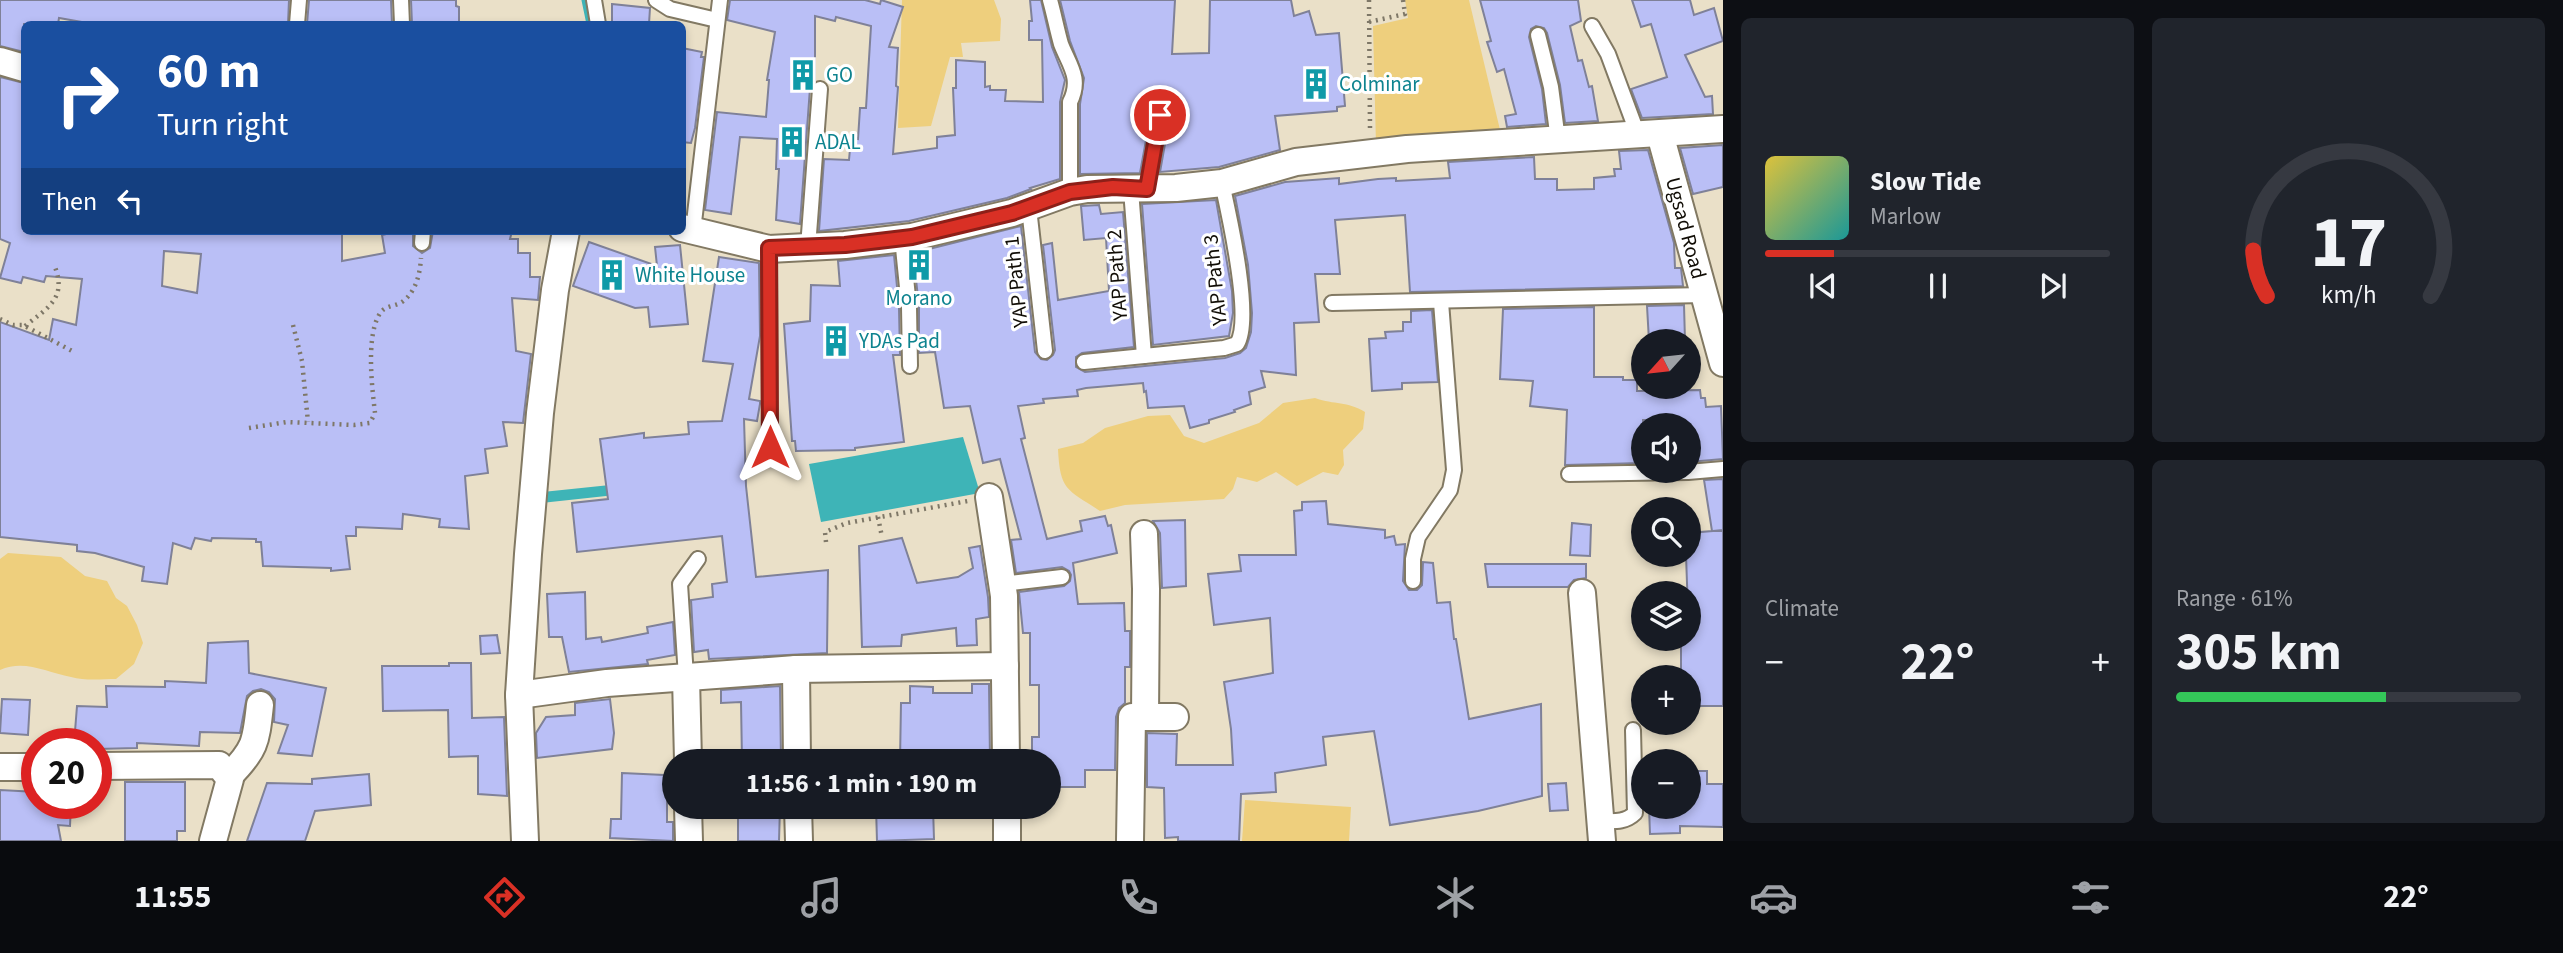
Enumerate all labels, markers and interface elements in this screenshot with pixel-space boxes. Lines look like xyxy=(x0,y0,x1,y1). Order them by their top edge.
text: 60 m xyxy=(157,37,261,107)
icon: right xyxy=(42,49,133,140)
building icon: GO xyxy=(786,58,820,92)
place label: GO xyxy=(826,60,853,90)
building icon: Colminar xyxy=(1299,67,1333,101)
place label: Colminar xyxy=(1339,69,1420,99)
pin xyxy=(1130,85,1190,145)
icon: arrive xyxy=(1141,96,1179,134)
text: Turn right xyxy=(157,102,288,148)
building icon: ADAL xyxy=(775,125,809,159)
place label: ADAL xyxy=(815,127,861,157)
text: Slow Tide xyxy=(1870,163,1981,200)
street label: Ugsad Road xyxy=(1658,174,1714,282)
icon: left xyxy=(111,182,149,220)
text: Then xyxy=(42,183,97,220)
text: 17 xyxy=(2310,192,2387,296)
text: Marlow xyxy=(1870,200,1941,233)
street label: YAP Path 2 xyxy=(1099,228,1135,323)
street label: YAP Path 3 xyxy=(1195,233,1235,328)
street label: YAP Path 1 xyxy=(996,235,1036,330)
building icon: Morano xyxy=(902,248,936,282)
building icon: White House xyxy=(595,258,629,292)
place label: White House xyxy=(635,260,745,290)
icon: previous xyxy=(1804,267,1842,305)
icon: pause xyxy=(1919,267,1957,305)
icon: next xyxy=(2034,267,2072,305)
text: km/h xyxy=(2321,277,2376,313)
place label: Morano xyxy=(886,283,952,313)
building icon: YDAs Pad xyxy=(819,324,853,358)
place label: YDAs Pad xyxy=(858,326,940,356)
north arrow xyxy=(1631,329,1701,399)
map controls xyxy=(1631,329,1701,819)
position arrow xyxy=(733,410,807,484)
button: sound xyxy=(1631,413,1701,483)
button: search xyxy=(1631,497,1701,567)
button: layers xyxy=(1631,581,1701,651)
text: Range · 61% xyxy=(2176,582,2293,615)
text: Climate xyxy=(1765,592,1839,625)
text: 305 km xyxy=(2176,616,2342,690)
text: 22° xyxy=(1901,626,1974,700)
text: − xyxy=(1765,636,1784,690)
text: + xyxy=(2091,636,2110,690)
button: + xyxy=(1631,665,1701,735)
speed limit sign: 20 xyxy=(21,728,112,819)
button: − xyxy=(1631,749,1701,819)
text: 11:56 · 1 min · 190 m xyxy=(746,765,977,802)
icon: directions xyxy=(480,873,529,922)
icon: music xyxy=(797,873,846,922)
icon: phone xyxy=(1114,873,1163,922)
icon: climate xyxy=(1431,873,1480,922)
icon: car xyxy=(1749,873,1798,922)
icon: filters xyxy=(2066,873,2115,922)
text: 11:55 xyxy=(134,874,211,920)
text: 22° xyxy=(2383,874,2429,920)

